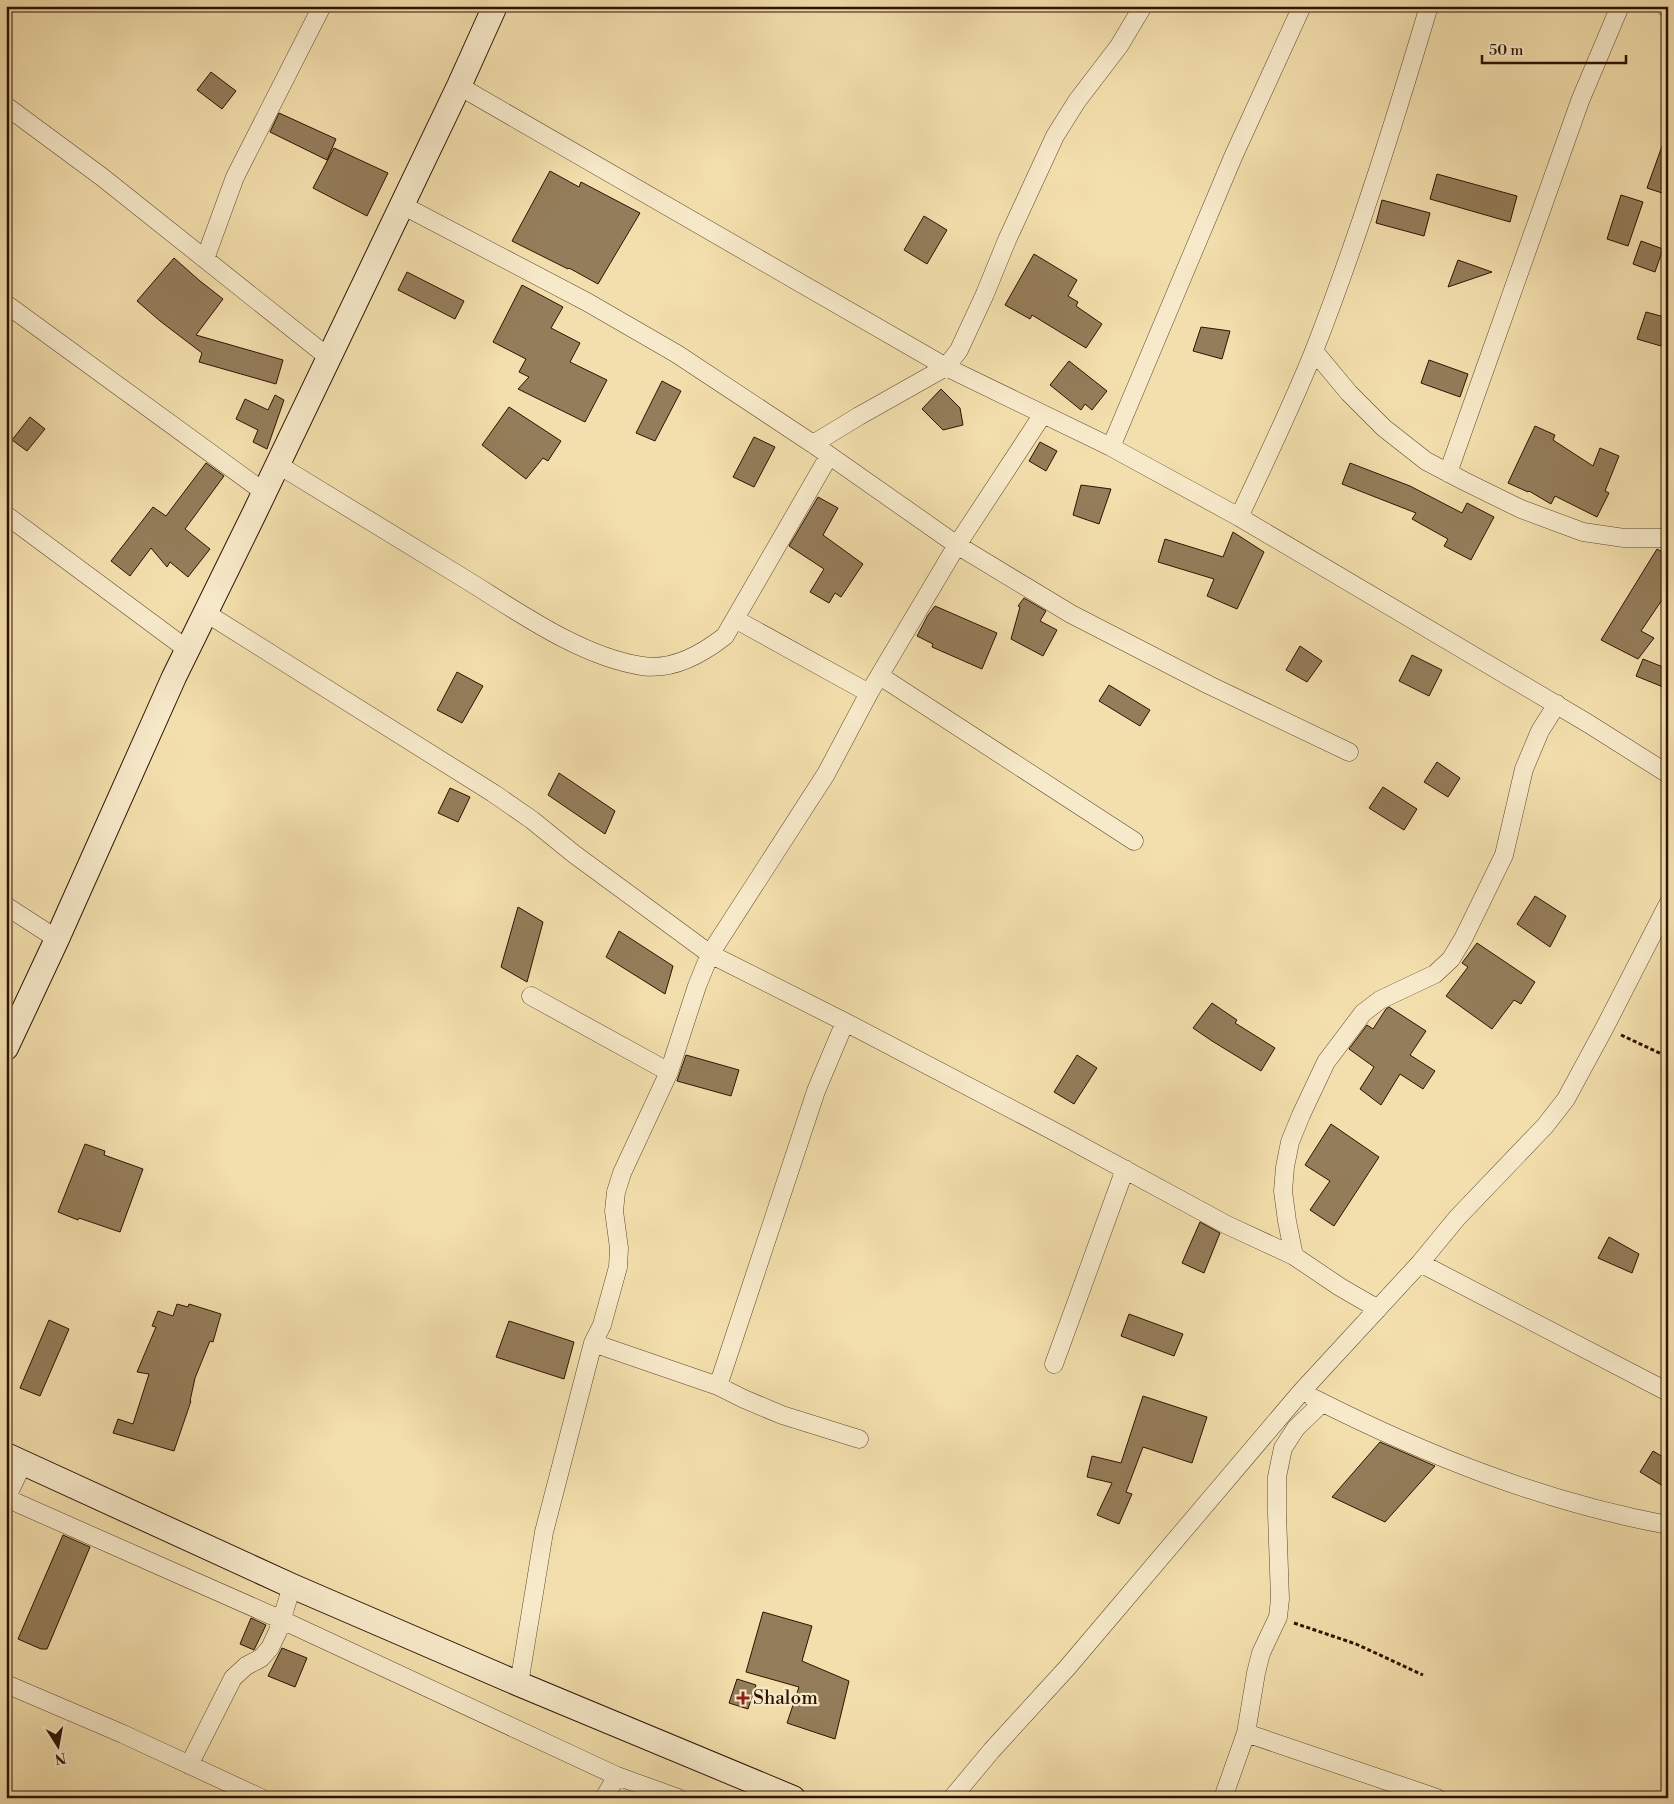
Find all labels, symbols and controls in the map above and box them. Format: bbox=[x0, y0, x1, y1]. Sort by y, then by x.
scale bar bbox=[1482, 32, 1625, 64]
text: 50 m bbox=[1489, 41, 1523, 60]
place label: Shalom bbox=[753, 1686, 818, 1710]
marker: Shalom bbox=[737, 1692, 749, 1704]
north arrow bbox=[32, 1722, 82, 1772]
text: N bbox=[53, 1748, 67, 1768]

